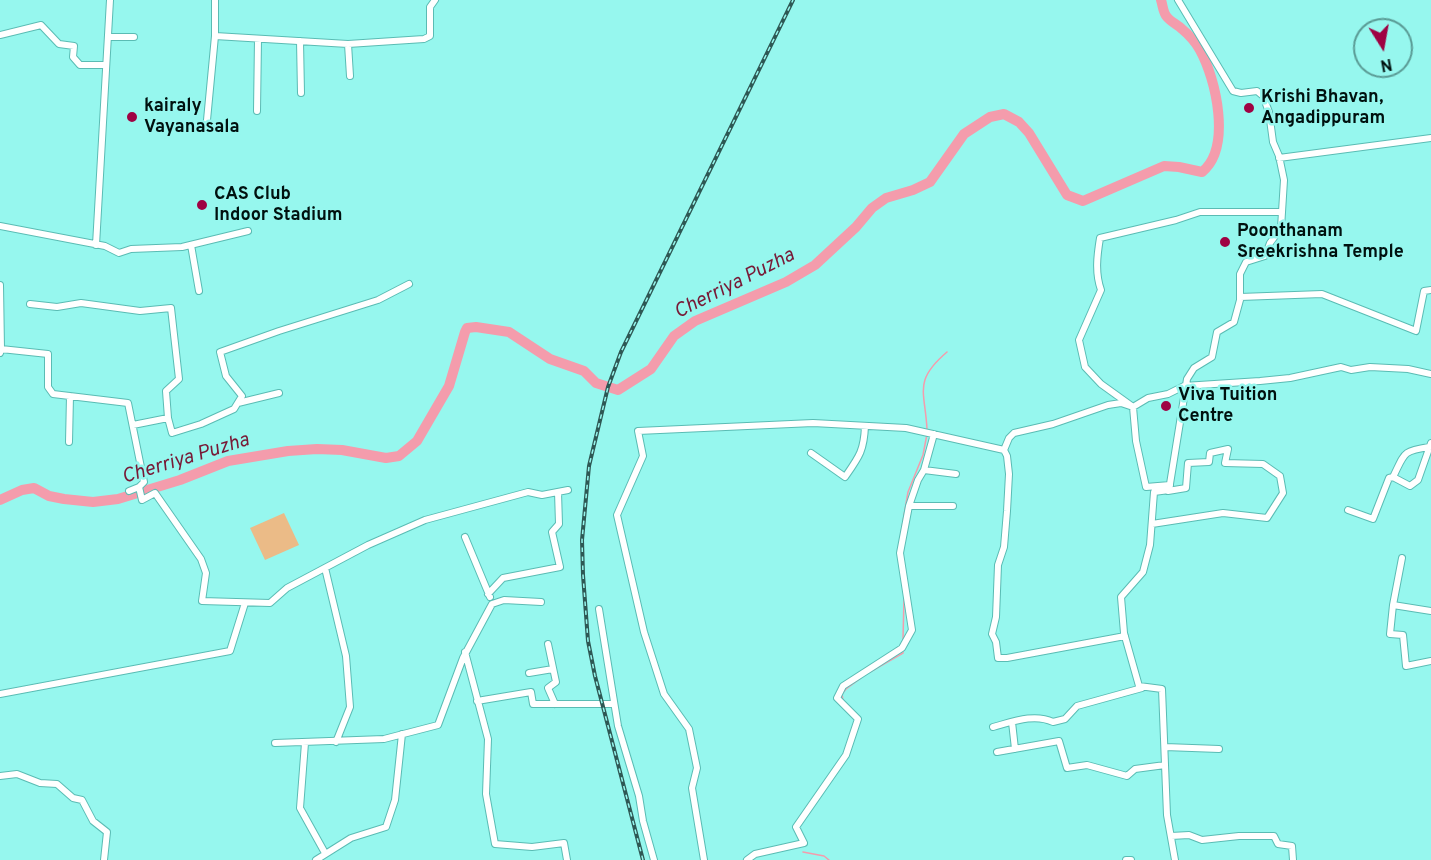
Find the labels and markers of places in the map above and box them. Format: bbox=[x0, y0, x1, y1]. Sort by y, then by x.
place label: Krishi Bhavan, Angadippuram bbox=[1261, 87, 1385, 130]
place label: kairaly Vayanasala bbox=[144, 96, 239, 138]
marker: Krishi Bhavan, Angadippuram bbox=[1242, 101, 1256, 115]
marker: kairaly Vayanasala bbox=[125, 110, 139, 124]
place label: CAS Club Indoor Stadium bbox=[214, 184, 343, 226]
marker: CAS Club Indoor Stadium bbox=[195, 198, 209, 212]
place label: Poonthanam Sreekrishna Temple bbox=[1237, 221, 1404, 264]
marker: Poonthanam Sreekrishna Temple bbox=[1218, 235, 1232, 249]
place label: Viva Tuition Centre bbox=[1178, 385, 1277, 428]
marker: Viva Tuition Centre bbox=[1159, 399, 1173, 413]

